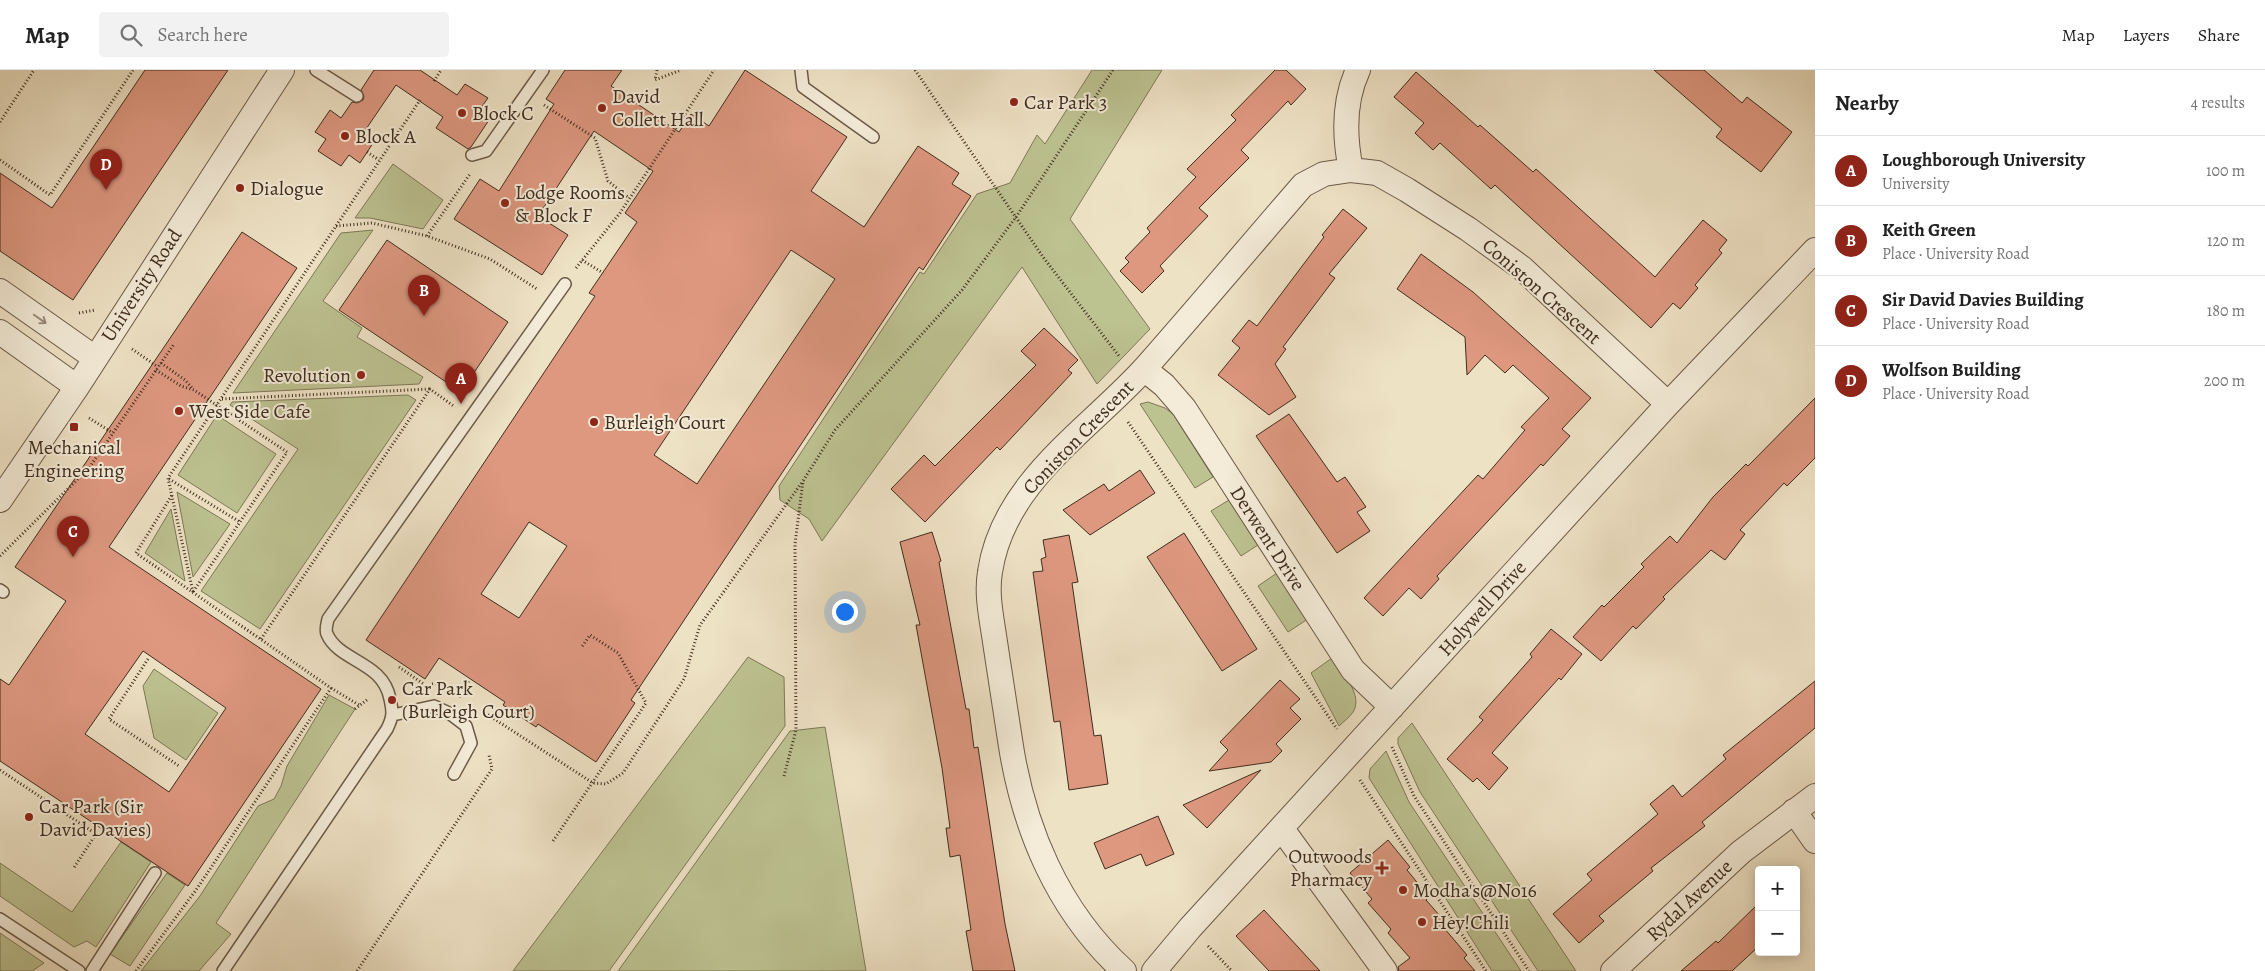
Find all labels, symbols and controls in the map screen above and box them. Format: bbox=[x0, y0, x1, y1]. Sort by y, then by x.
search box bbox=[99, 12, 449, 57]
text: Map bbox=[25, 19, 69, 51]
icon: search bbox=[117, 21, 145, 49]
text: Search here bbox=[157, 22, 248, 48]
text: Map bbox=[2062, 23, 2095, 47]
text: Layers bbox=[2123, 23, 2170, 47]
text: Share bbox=[2198, 23, 2240, 47]
place label: David Collett Hall bbox=[612, 83, 704, 133]
place label: Car Park 3 bbox=[1024, 89, 1107, 116]
text: Nearby bbox=[1835, 89, 1898, 117]
text: 4 results bbox=[2191, 92, 2245, 114]
marker: Car Park 3 bbox=[1008, 96, 1020, 108]
place label: Block C bbox=[472, 100, 534, 127]
marker: David Collett Hall bbox=[596, 102, 608, 114]
marker: Block C bbox=[456, 107, 468, 119]
place label: Block A bbox=[355, 123, 416, 150]
marker: Block A bbox=[339, 130, 351, 142]
text: Loughborough University bbox=[1882, 147, 2085, 173]
pin: D bbox=[90, 149, 122, 190]
text: A bbox=[1846, 160, 1856, 182]
text: 100 m bbox=[2206, 160, 2245, 182]
text: University bbox=[1882, 173, 1949, 195]
place label: Dialogue bbox=[250, 175, 324, 202]
place label: Lodge Rooms & Block F bbox=[515, 179, 625, 229]
marker: Dialogue bbox=[234, 182, 246, 194]
marker: Lodge Rooms & Block F bbox=[499, 197, 511, 209]
text: Keith Green bbox=[1882, 217, 1976, 243]
street label: University Road bbox=[95, 223, 188, 347]
text: B bbox=[1846, 230, 1856, 252]
text: 120 m bbox=[2207, 230, 2245, 252]
street label: Coniston Crescent bbox=[1476, 232, 1607, 351]
text: Place · University Road bbox=[1882, 243, 2029, 265]
pin: B bbox=[408, 275, 440, 316]
text: Sir David Davies Building bbox=[1882, 287, 2084, 313]
text: C bbox=[1846, 300, 1856, 322]
text: 180 m bbox=[2207, 300, 2245, 322]
text: Place · University Road bbox=[1882, 313, 2029, 335]
one-way arrow bbox=[33, 314, 47, 324]
text: Wolfson Building bbox=[1882, 357, 2021, 383]
place label: Revolution bbox=[263, 362, 351, 389]
pin: A bbox=[445, 363, 477, 404]
marker: Revolution bbox=[355, 369, 367, 381]
text: D bbox=[1845, 370, 1857, 392]
text: 200 m bbox=[2204, 370, 2245, 392]
street label: Coniston Crescent bbox=[1017, 374, 1140, 500]
text: Place · University Road bbox=[1882, 383, 2029, 405]
place label: West Side Cafe bbox=[188, 398, 310, 425]
marker: West Side Cafe bbox=[173, 405, 185, 417]
place label: Burleigh Court bbox=[604, 409, 726, 436]
marker: Burleigh Court bbox=[588, 416, 600, 428]
marker: Mechanical Engineering bbox=[68, 421, 80, 433]
place label: Mechanical Engineering bbox=[24, 434, 125, 484]
street label: Derwent Drive bbox=[1224, 481, 1312, 596]
pin: C bbox=[57, 516, 89, 557]
street label: Holywell Drive bbox=[1432, 555, 1533, 662]
your location bbox=[832, 599, 858, 625]
place label: Car Park (Burleigh Court) bbox=[402, 675, 535, 725]
marker: Car Park (Burleigh Court) bbox=[386, 694, 398, 706]
place label: Car Park (Sir David Davies) bbox=[39, 793, 151, 843]
marker: Car Park (Sir David Davies) bbox=[23, 811, 35, 823]
place label: Outwoods Pharmacy bbox=[1288, 843, 1373, 893]
street label: Rydal Avenue bbox=[1640, 853, 1738, 947]
marker: Outwoods Pharmacy bbox=[1376, 862, 1388, 874]
map controls bbox=[1755, 866, 1800, 956]
button: + bbox=[1755, 866, 1800, 911]
place label: Modha's@No16 bbox=[1413, 877, 1537, 904]
marker: Modha's@No16 bbox=[1397, 884, 1409, 896]
place label: Hey!Chili bbox=[1432, 909, 1510, 936]
button: − bbox=[1755, 911, 1800, 956]
marker: Hey!Chili bbox=[1416, 916, 1428, 928]

